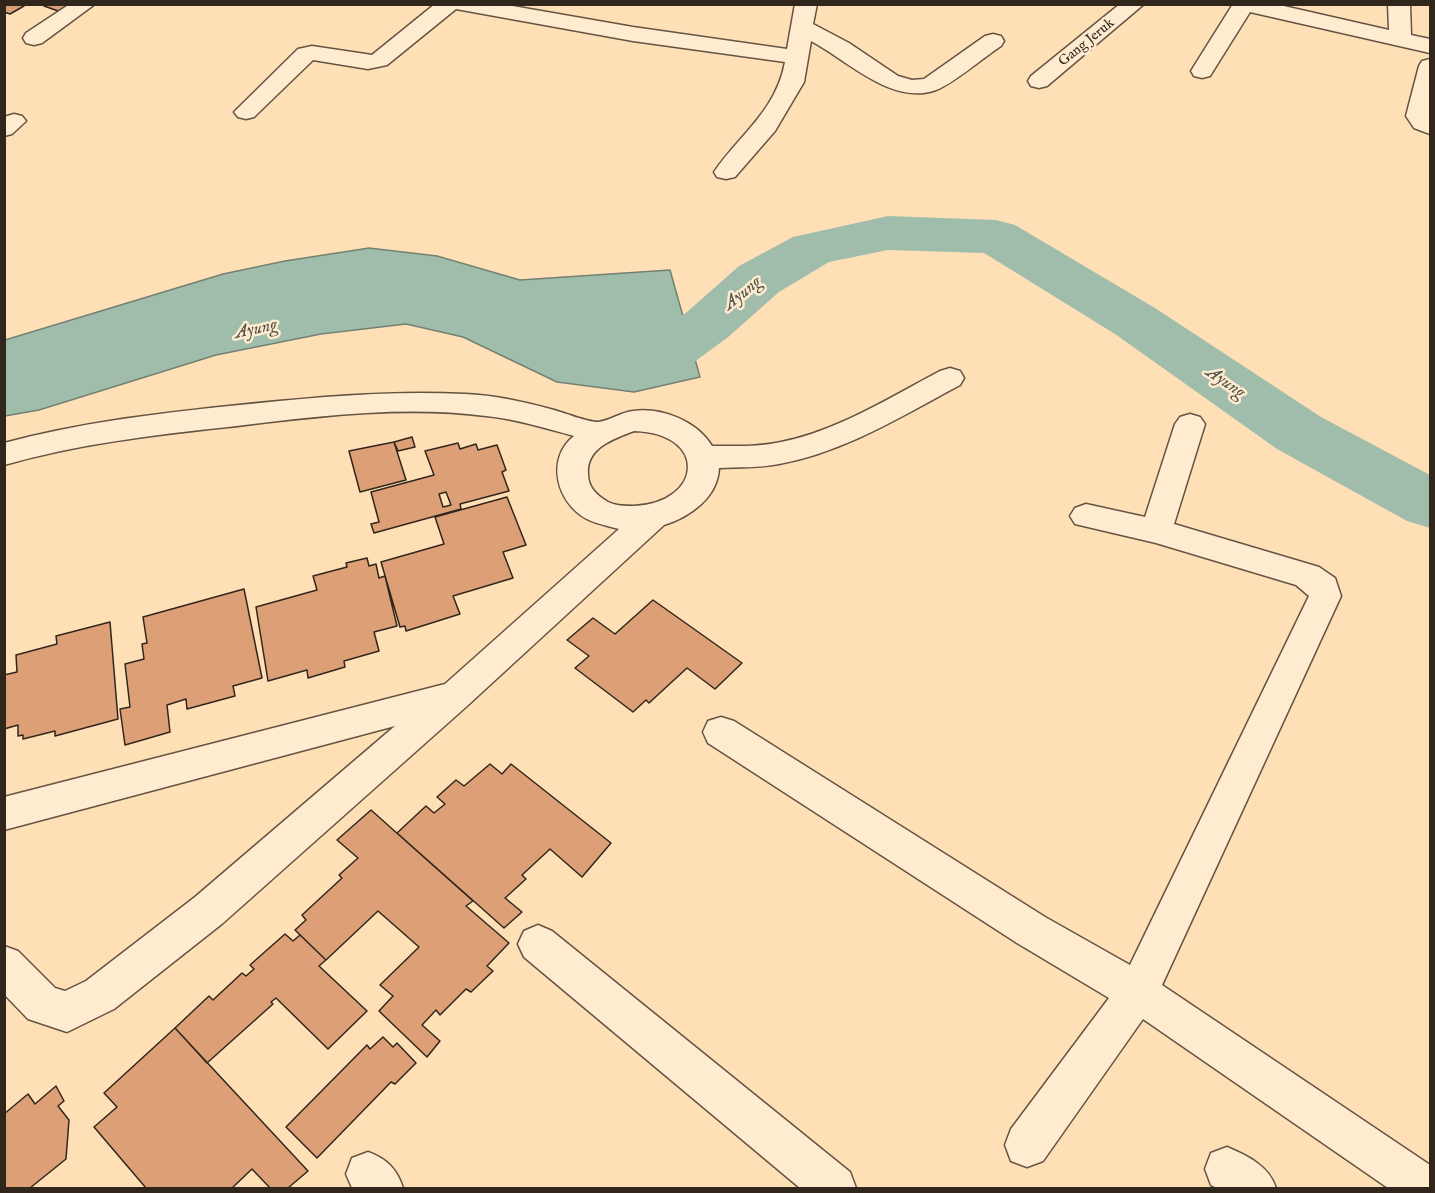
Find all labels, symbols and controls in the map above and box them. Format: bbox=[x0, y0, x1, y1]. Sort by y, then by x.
street label: Gang Jeruk bbox=[1056, 15, 1118, 71]
water label: Ayung bbox=[720, 272, 766, 316]
water label: Ayung bbox=[233, 315, 279, 345]
water label: Ayung bbox=[1201, 362, 1249, 404]

